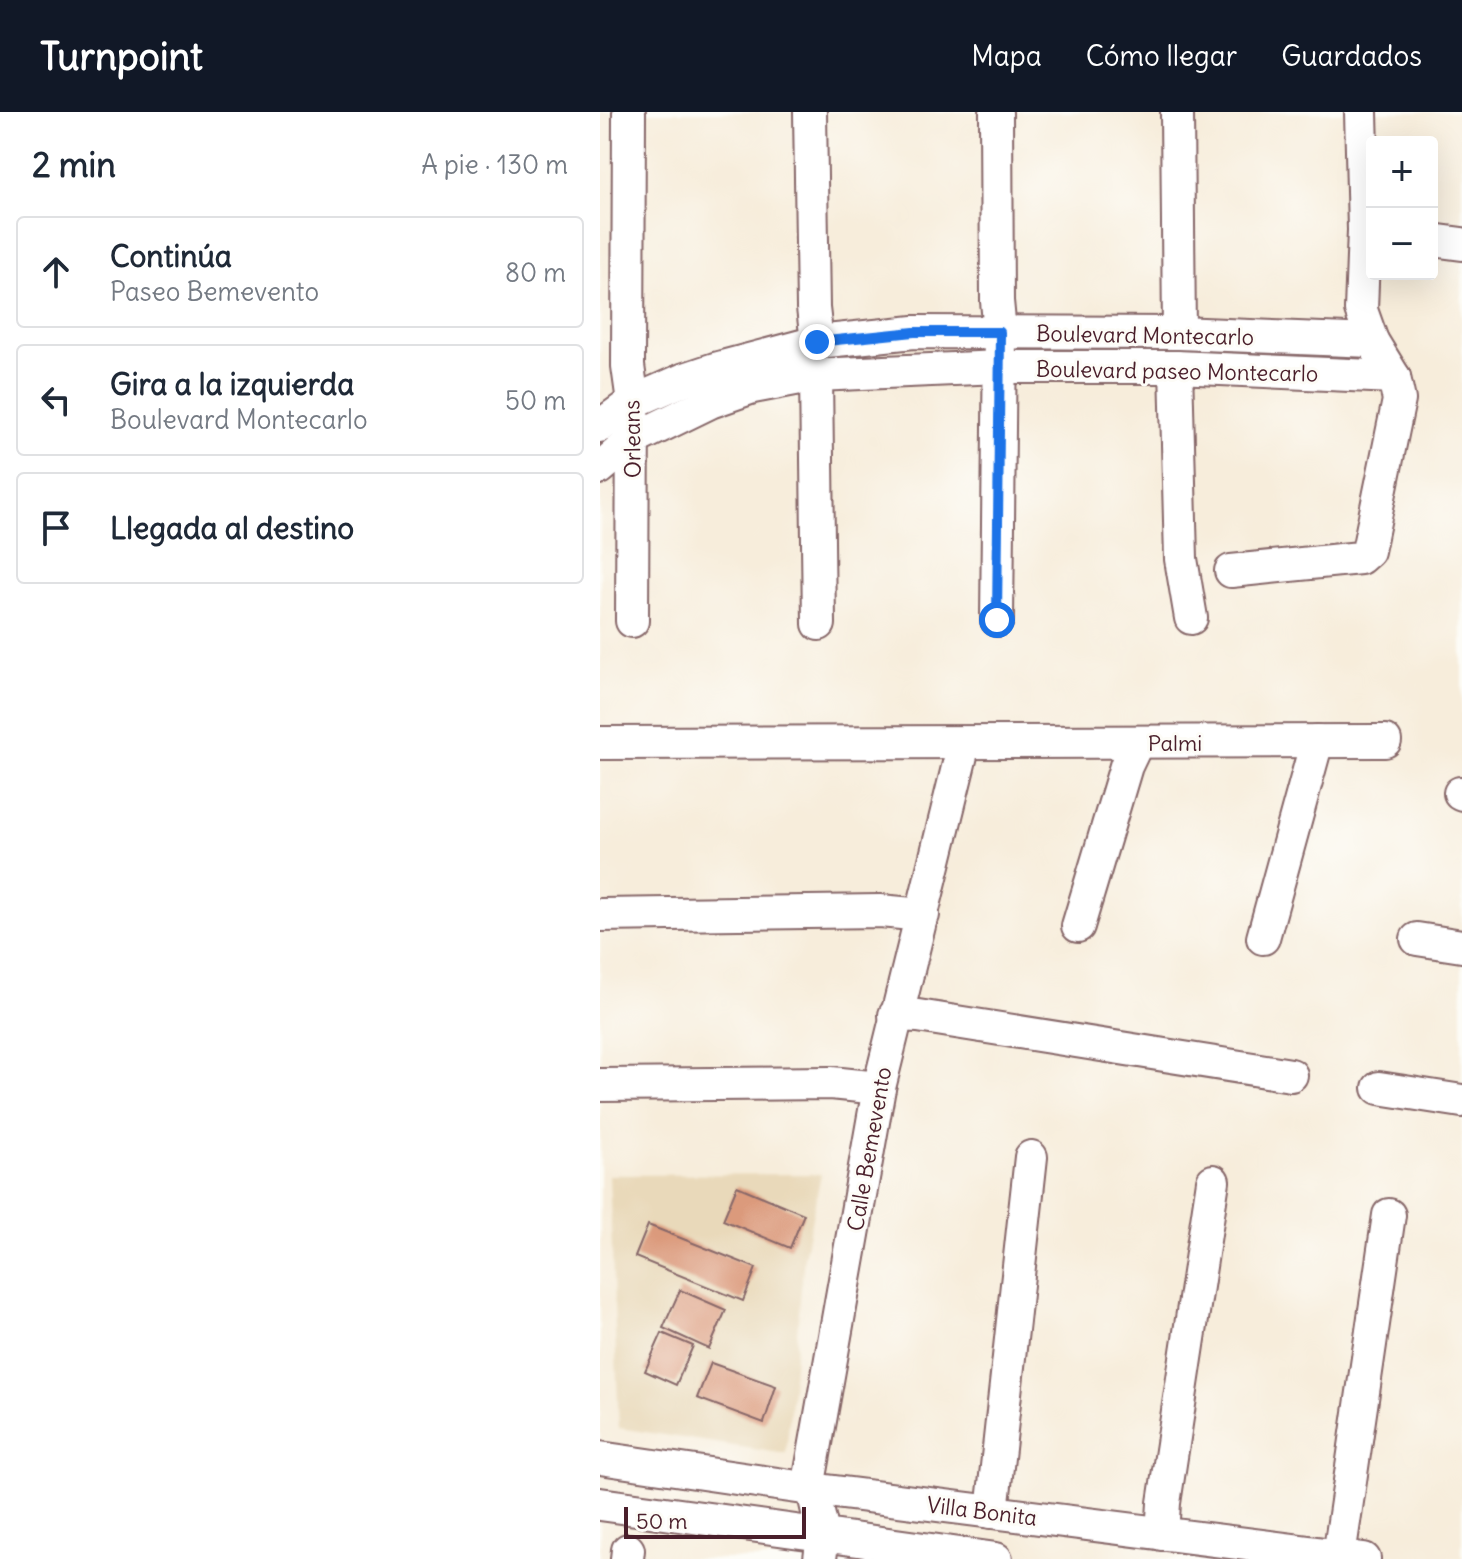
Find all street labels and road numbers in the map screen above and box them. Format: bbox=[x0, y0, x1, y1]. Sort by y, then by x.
street label: Boulevard Montecarlo bbox=[1036, 319, 1254, 351]
street label: Boulevard paseo Montecarlo bbox=[1036, 355, 1318, 387]
street label: Orleans bbox=[617, 400, 647, 478]
street label: Palmi bbox=[1148, 729, 1202, 757]
street label: Calle Bemevento bbox=[841, 1065, 897, 1233]
street label: Villa Bonita bbox=[925, 1490, 1039, 1532]

